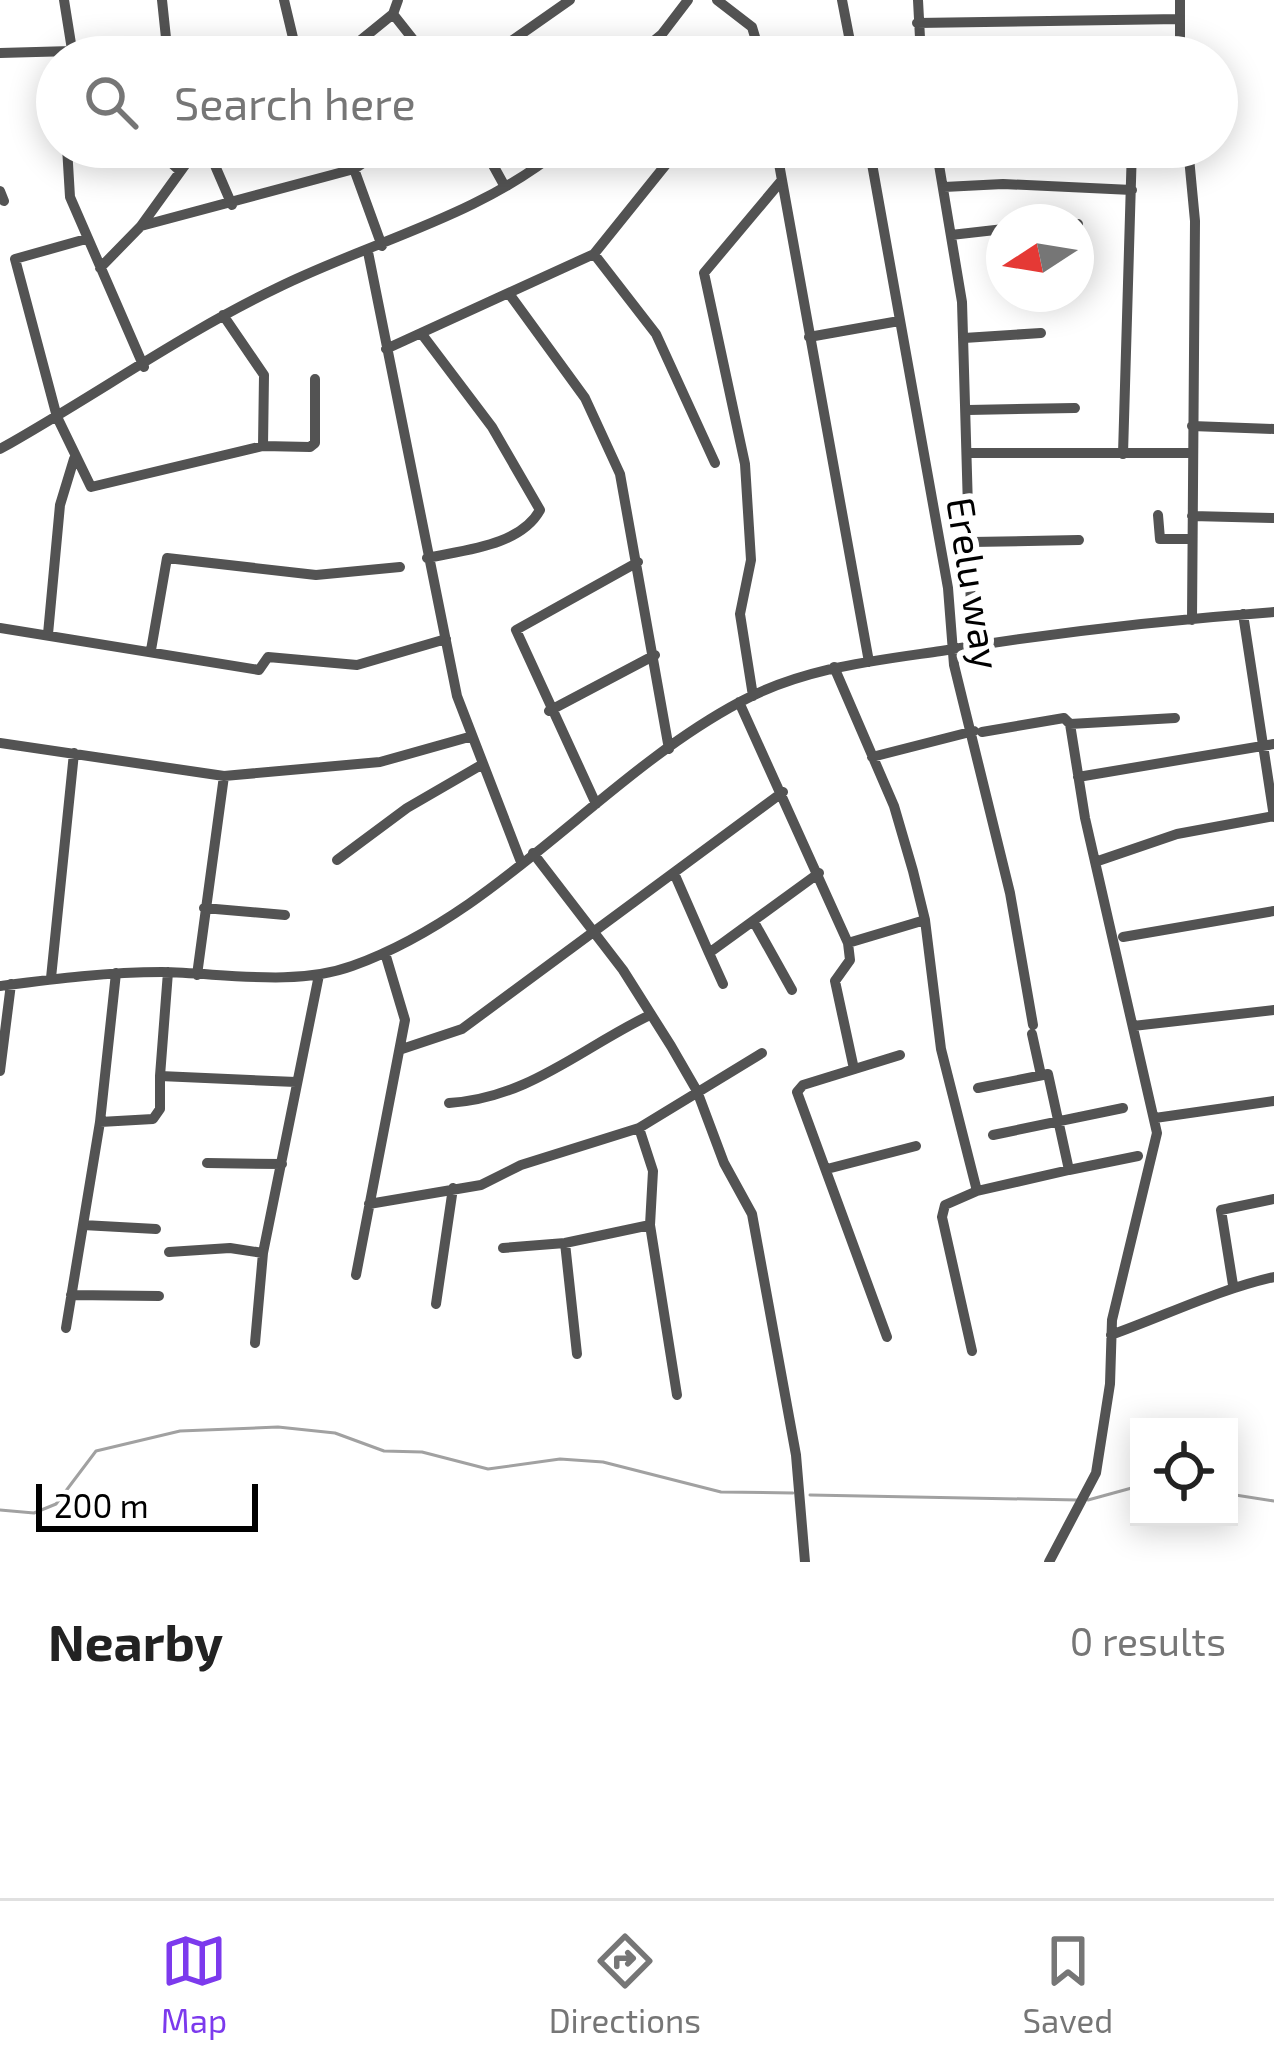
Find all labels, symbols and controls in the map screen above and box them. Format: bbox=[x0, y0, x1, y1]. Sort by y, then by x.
search box bbox=[36, 36, 1238, 168]
icon: search bbox=[78, 69, 144, 135]
text: Search here bbox=[174, 75, 416, 129]
north arrow bbox=[986, 204, 1094, 312]
street label: Erelu way bbox=[938, 494, 1012, 672]
map controls bbox=[1130, 1418, 1238, 1526]
button: locate bbox=[1130, 1418, 1238, 1526]
scale bar bbox=[36, 1478, 258, 1531]
text: 200 m bbox=[54, 1485, 149, 1525]
text: Nearby bbox=[48, 1610, 223, 1671]
text: 0 results bbox=[1070, 1617, 1226, 1664]
tab: Map bbox=[161, 1928, 227, 2040]
tab: Directions bbox=[549, 1928, 701, 2040]
tab: Saved bbox=[1023, 1928, 1113, 2040]

